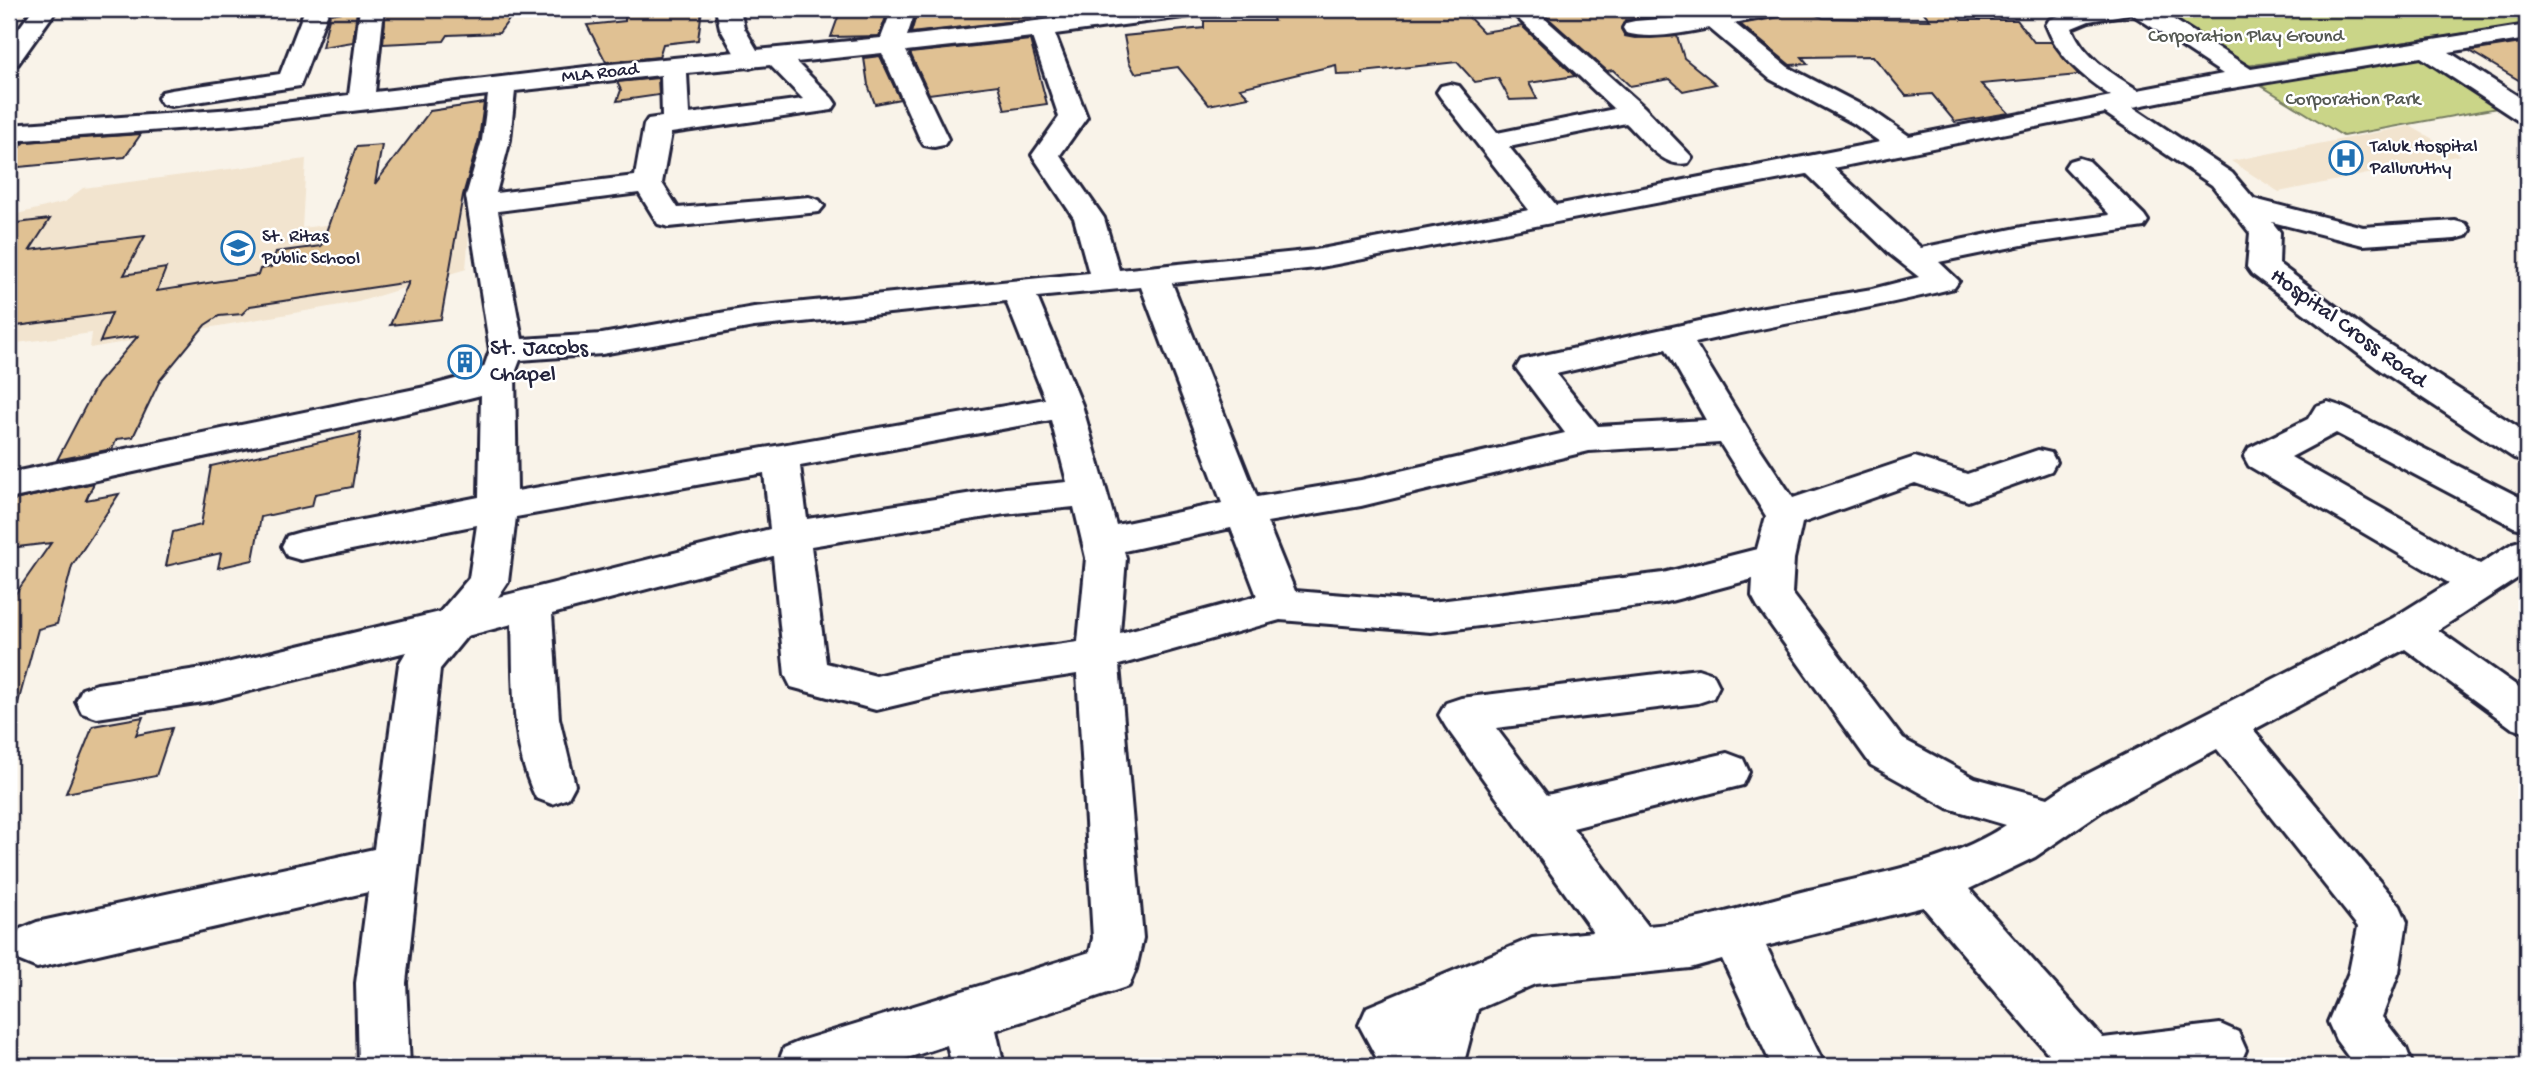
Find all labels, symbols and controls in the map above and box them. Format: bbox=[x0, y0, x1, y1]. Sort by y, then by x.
park label: Corporation Play Ground bbox=[2148, 26, 2346, 49]
street label: MLA Road bbox=[560, 58, 642, 89]
park label: Corporation Park bbox=[2286, 89, 2422, 112]
place label: Taluk Hospital Palluruthy bbox=[2369, 136, 2478, 181]
hospital icon: Taluk Hospital Palluruthy bbox=[2327, 139, 2365, 177]
place label: St. Ritas Public School bbox=[261, 226, 360, 271]
school or university icon: St. Ritas Public School bbox=[219, 229, 257, 267]
street label: Hospital Cross Road bbox=[2264, 263, 2433, 396]
place label: St. Jacobs Chapel bbox=[490, 336, 589, 389]
building icon: St. Jacobs Chapel bbox=[446, 343, 484, 381]

